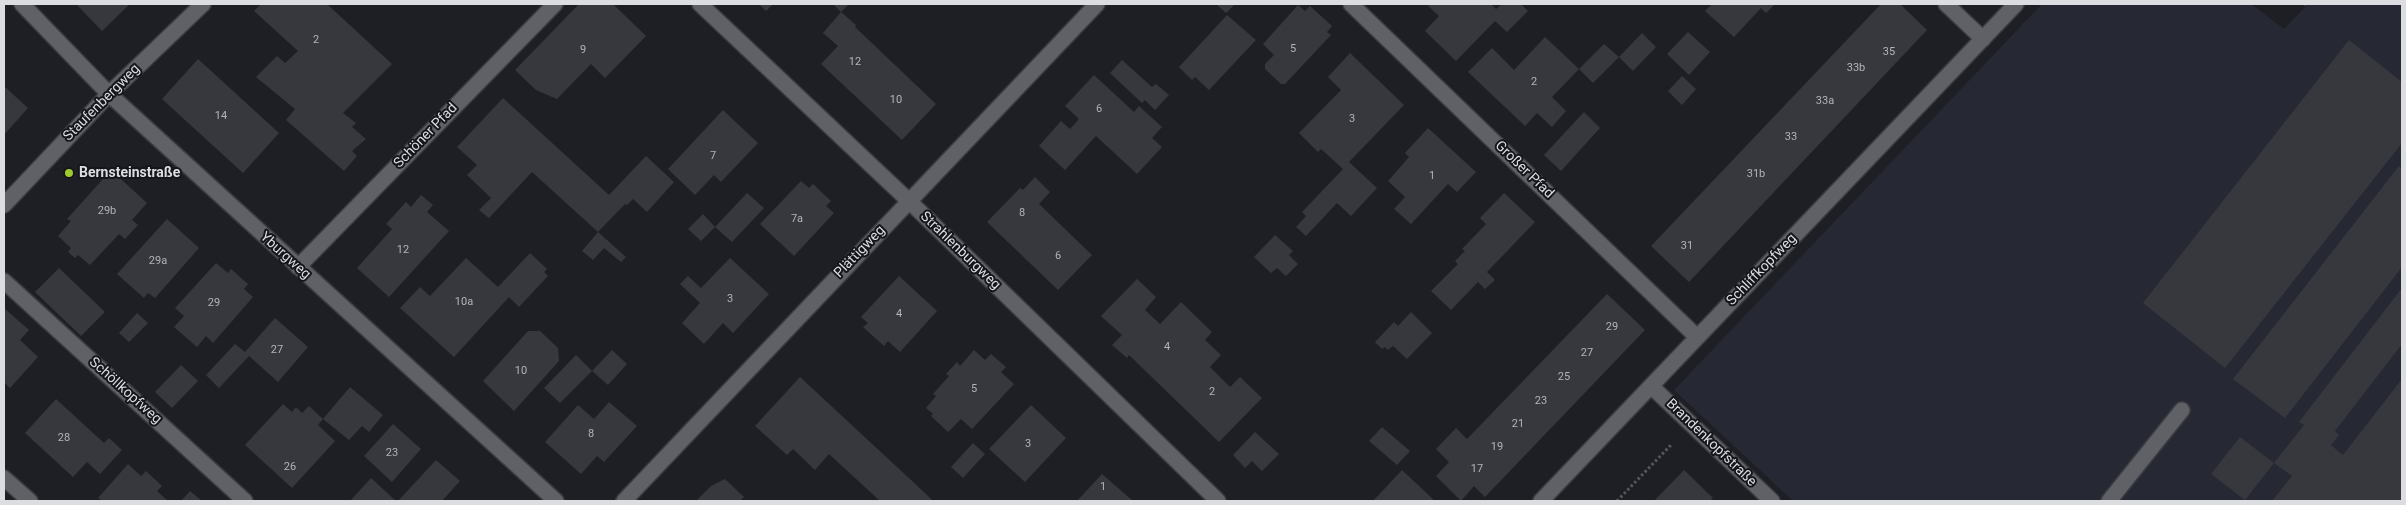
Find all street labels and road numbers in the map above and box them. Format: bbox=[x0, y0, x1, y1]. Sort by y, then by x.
street label: Staufenbergweg bbox=[60, 61, 144, 145]
street label: Schöner Pfad bbox=[391, 100, 461, 172]
street label: Großer Pfad bbox=[1491, 138, 1557, 202]
street label: Strahlenburgweg bbox=[916, 208, 1004, 294]
street label: Plättigweg bbox=[831, 222, 889, 282]
street label: Yburgweg bbox=[256, 229, 314, 283]
street label: Schliffkopfweg bbox=[1723, 231, 1801, 309]
street label: Schöllkopfweg bbox=[85, 354, 165, 428]
street label: Brandenkopfstraße bbox=[1662, 396, 1760, 490]

